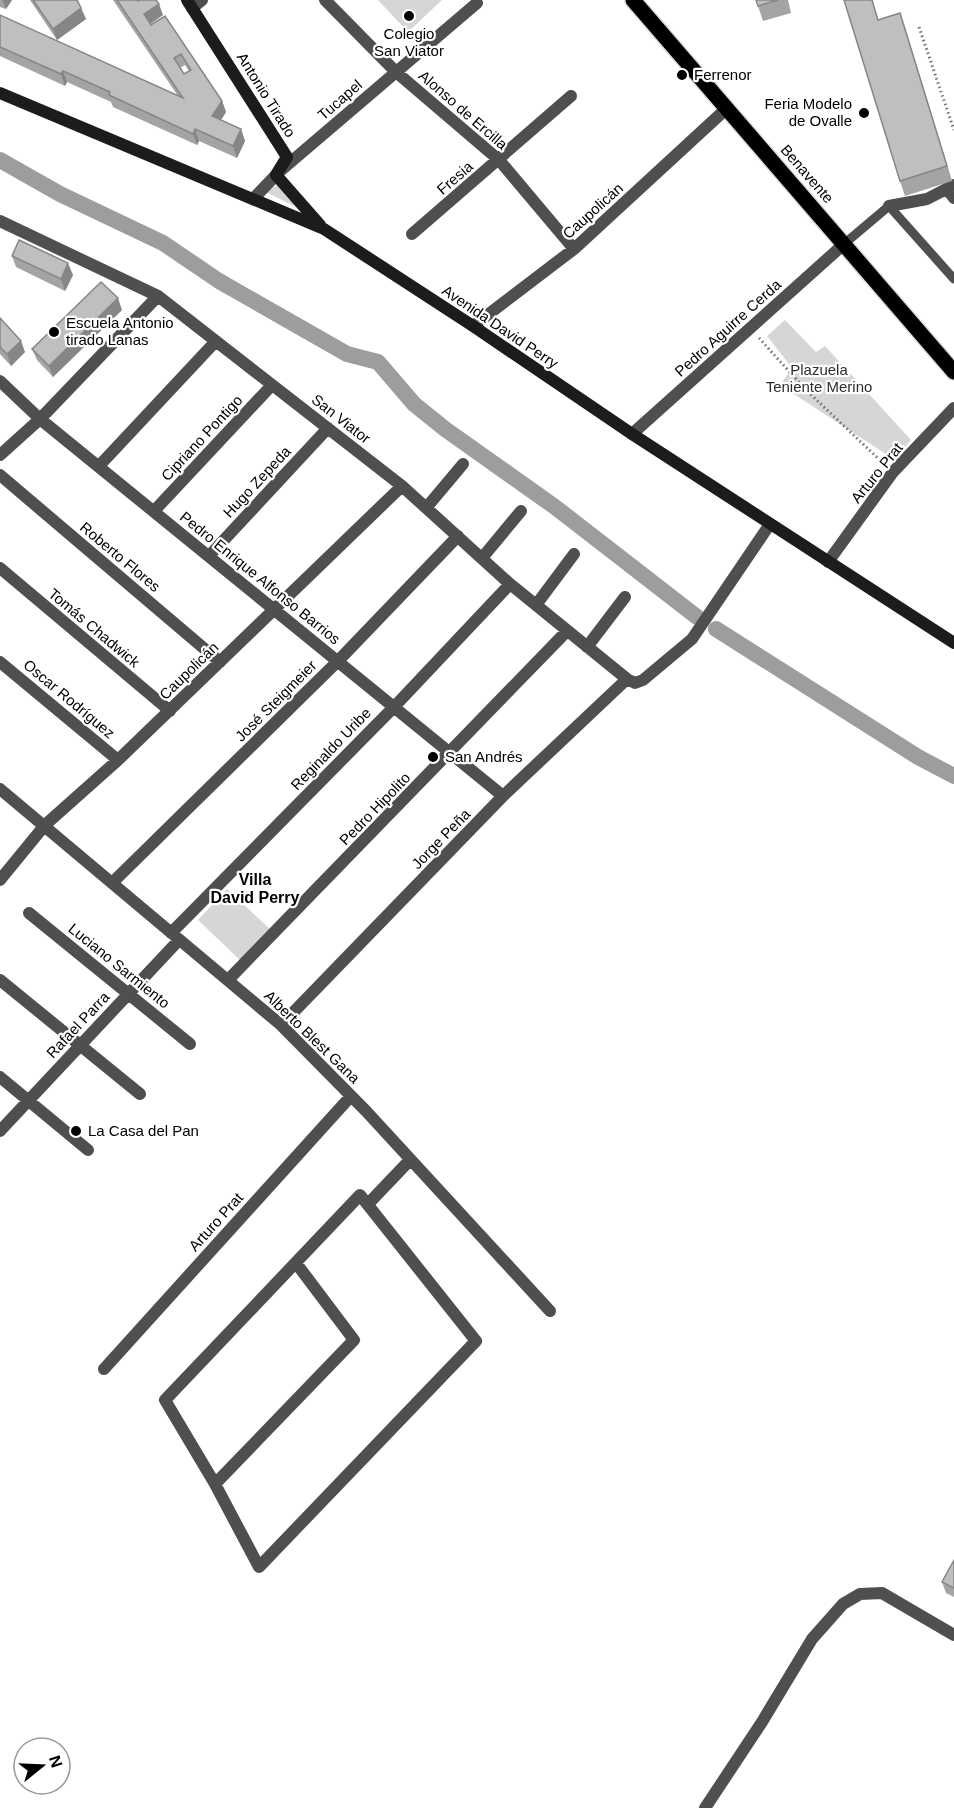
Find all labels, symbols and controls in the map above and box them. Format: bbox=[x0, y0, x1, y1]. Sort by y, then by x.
marker: Colegio San Viator bbox=[402, 9, 416, 23]
place label: Colegio San Viator bbox=[374, 25, 444, 59]
street label: Antonio Tirado bbox=[234, 49, 299, 140]
place label: Ferrenor bbox=[694, 66, 752, 83]
street label: Alonso de Ercilla bbox=[416, 67, 512, 153]
marker: Ferrenor bbox=[675, 68, 689, 82]
street label: Tucapel bbox=[314, 76, 365, 123]
place label: Feria Modelo de Ovalle bbox=[764, 95, 852, 129]
marker: Feria Modelo de Ovalle bbox=[857, 106, 871, 120]
street label: Benavente bbox=[777, 141, 837, 206]
street label: Fresia bbox=[433, 157, 476, 198]
street label: Caupolicán bbox=[559, 179, 626, 242]
street label: Pedro Aguirre Cerda bbox=[671, 275, 785, 380]
street label: Avenida David Perry bbox=[439, 281, 562, 372]
place label: Escuela Antonio tirado Lanas bbox=[66, 314, 174, 348]
marker: Escuela Antonio tirado Lanas bbox=[47, 325, 61, 339]
park label: Plazuela Teniente Merino bbox=[766, 361, 872, 395]
street label: San Viator bbox=[309, 390, 374, 447]
street label: Cipriano Pontigo bbox=[158, 391, 246, 484]
street label: Arturo Prat bbox=[847, 439, 907, 506]
street label: Hugo Zepeda bbox=[219, 442, 294, 521]
street label: Pedro Enrique Alfonso Barrios bbox=[177, 508, 344, 647]
street label: Roberto Flores bbox=[77, 518, 164, 595]
street label: Tomás Chadwick bbox=[45, 585, 144, 671]
street label: Caupolicán bbox=[156, 638, 222, 703]
street label: Oscar Rodríguez bbox=[20, 656, 118, 742]
street label: José Steigmeier bbox=[232, 657, 320, 745]
street label: Reginaldo Uribe bbox=[287, 704, 374, 793]
place label: San Andrés bbox=[445, 748, 523, 765]
marker: San Andrés bbox=[426, 750, 440, 764]
street label: Pedro Hipolito bbox=[336, 769, 413, 848]
street label: Jorge Peña bbox=[408, 805, 474, 872]
district label: Villa David Perry bbox=[211, 871, 300, 906]
street label: Luciano Sarmiento bbox=[65, 920, 173, 1012]
street label: Alberto Blest Gana bbox=[261, 987, 364, 1087]
street label: Rafael Parra bbox=[43, 988, 113, 1061]
place label: La Casa del Pan bbox=[88, 1122, 199, 1139]
marker: La Casa del Pan bbox=[69, 1124, 83, 1138]
street label: Arturo Prat bbox=[185, 1188, 247, 1254]
north arrow bbox=[12, 1736, 72, 1796]
text: N bbox=[46, 1753, 66, 1770]

